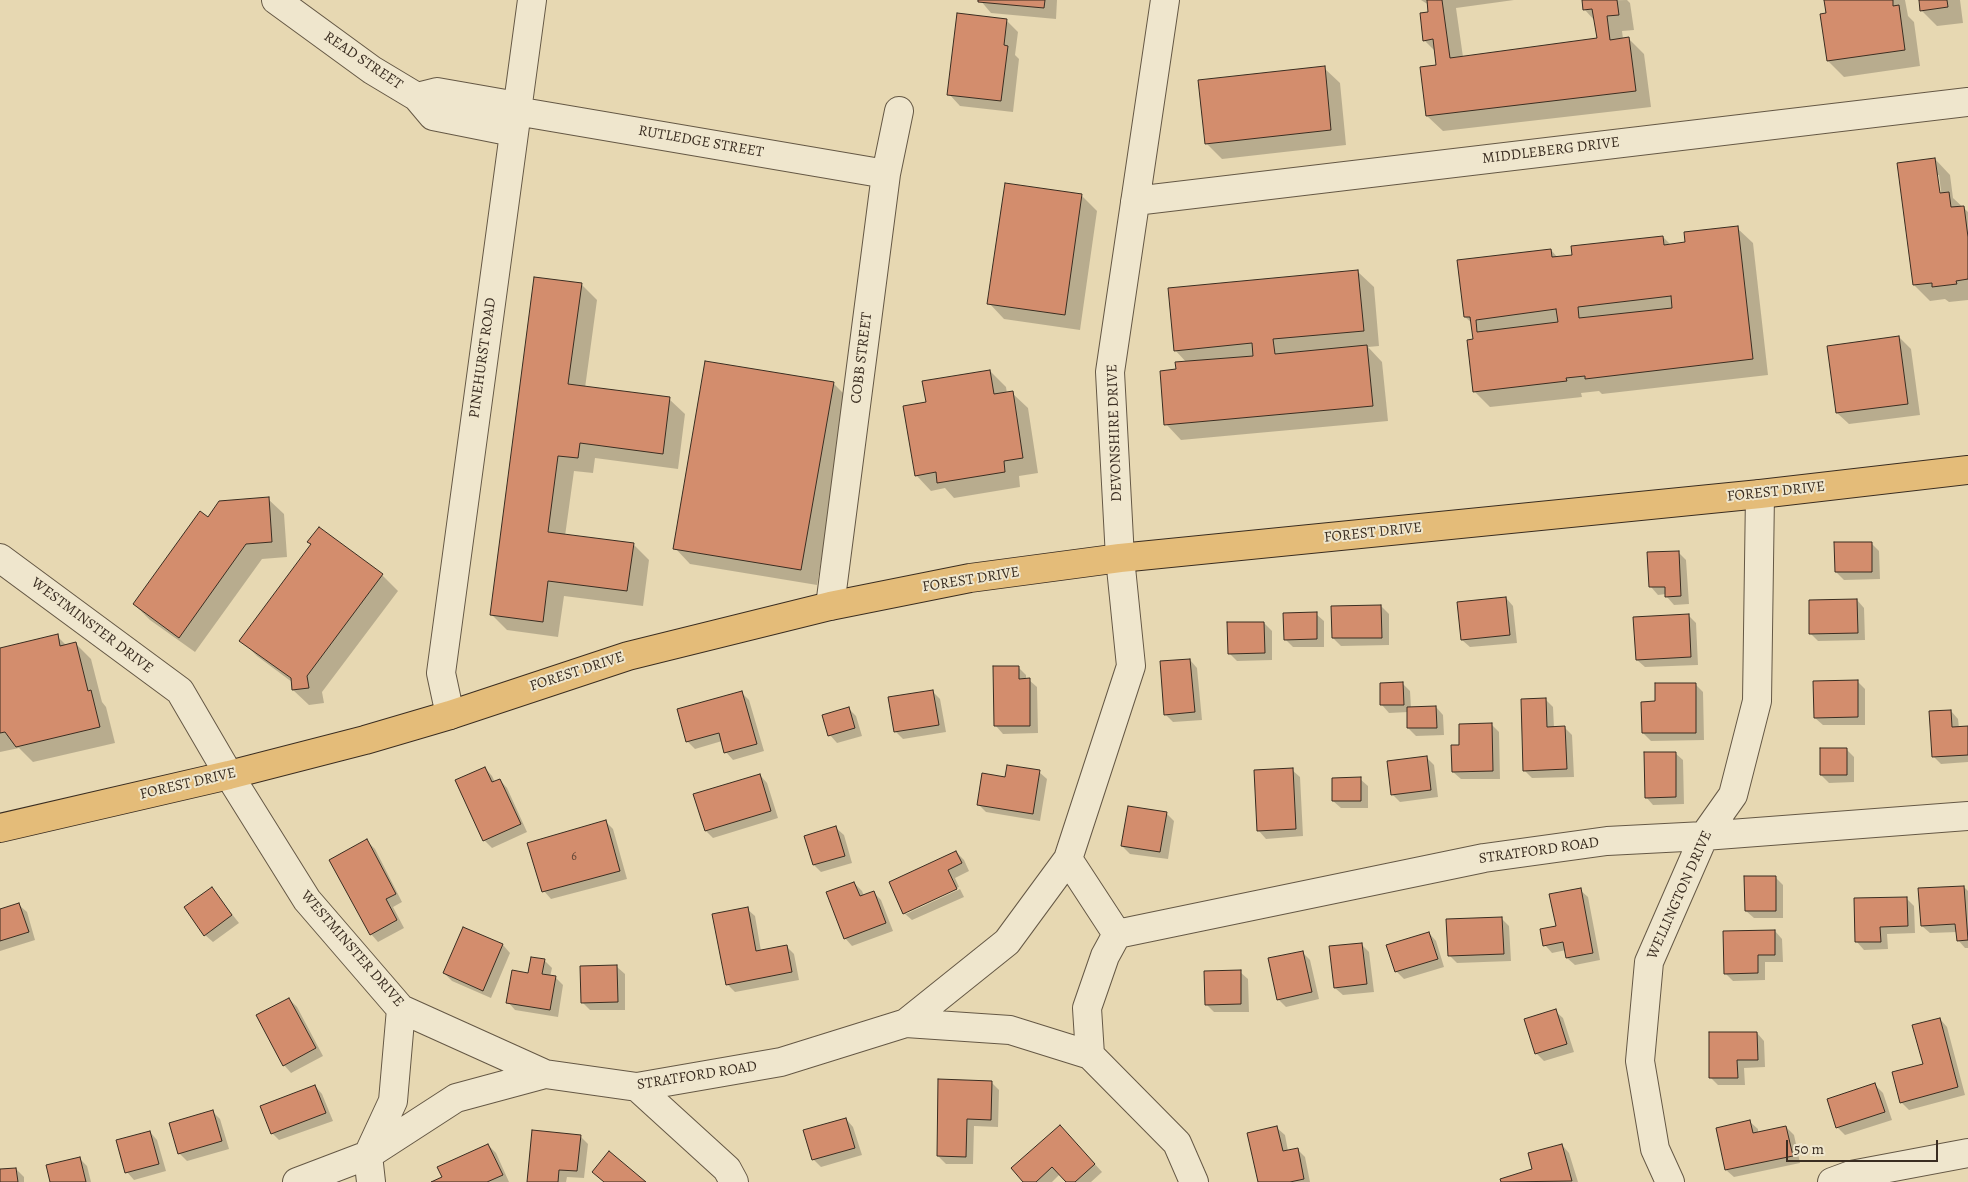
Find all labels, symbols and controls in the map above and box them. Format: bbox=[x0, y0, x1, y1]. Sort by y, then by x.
street label: READ STREET bbox=[320, 28, 406, 94]
street label: RUTLEDGE STREET bbox=[637, 122, 765, 162]
street label: MIDDLEBERG DRIVE bbox=[1481, 134, 1621, 168]
street label: PINEHURST ROAD bbox=[466, 296, 500, 420]
street label: COBB STREET bbox=[847, 311, 877, 405]
street label: DEVONSHIRE DRIVE bbox=[1104, 364, 1126, 502]
street label: FOREST DRIVE bbox=[1726, 478, 1826, 506]
street label: FOREST DRIVE bbox=[1323, 519, 1423, 547]
street label: FOREST DRIVE bbox=[921, 563, 1021, 597]
street label: WESTMINSTER DRIVE bbox=[27, 574, 157, 678]
street label: FOREST DRIVE bbox=[528, 648, 626, 696]
street label: FOREST DRIVE bbox=[138, 764, 238, 804]
street label: WELLINGTON DRIVE bbox=[1644, 828, 1716, 962]
street label: STRATFORD ROAD bbox=[1478, 834, 1600, 868]
house number: 6 bbox=[571, 850, 577, 864]
street label: WESTMINSTER DRIVE bbox=[297, 887, 407, 1011]
street label: STRATFORD ROAD bbox=[636, 1058, 758, 1094]
scale bar bbox=[1788, 1130, 1940, 1162]
text: 50 m bbox=[1794, 1139, 1824, 1159]

